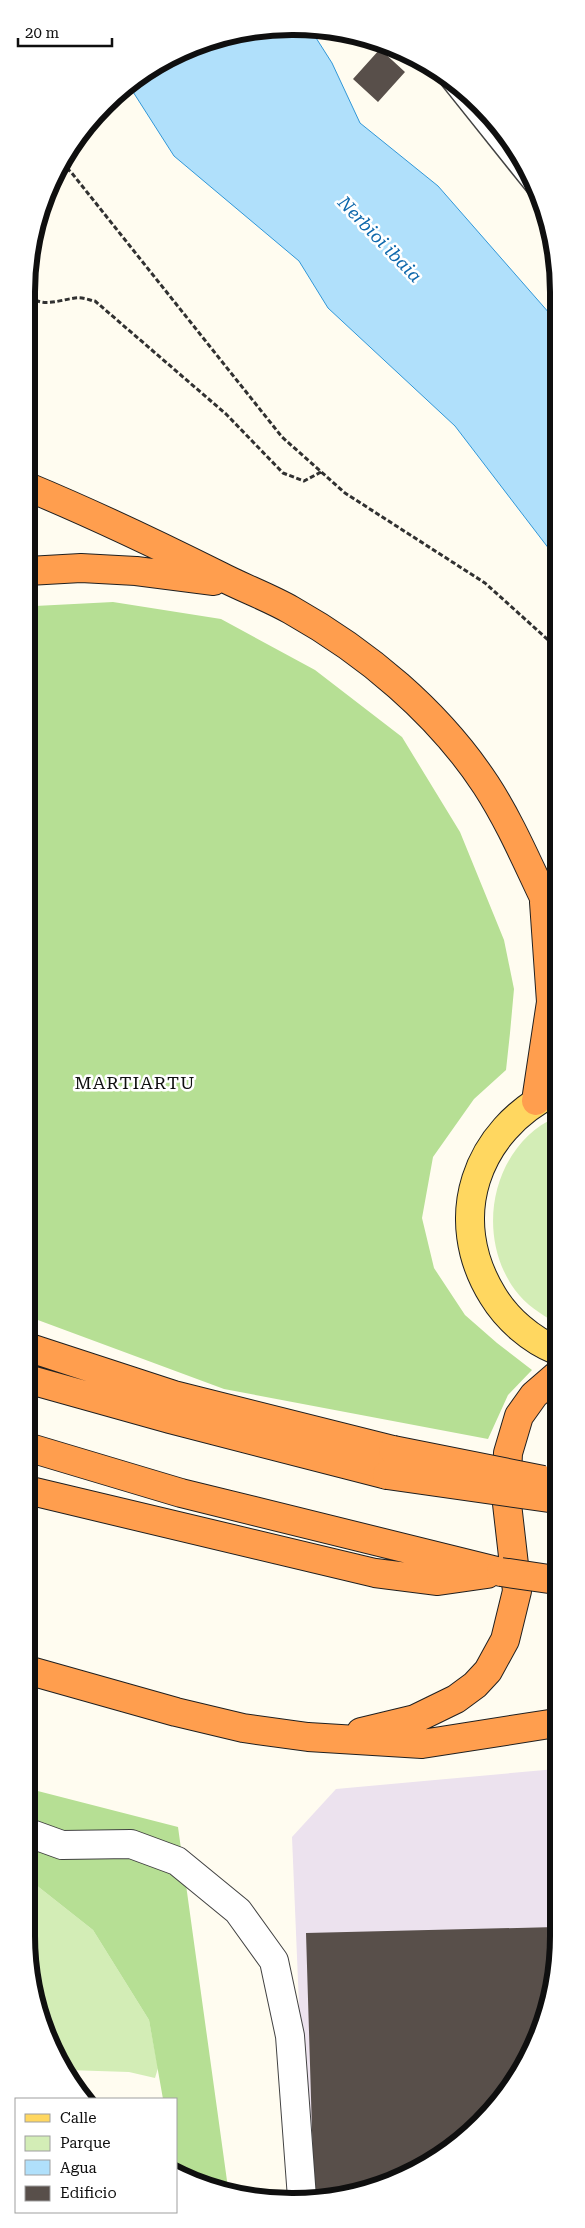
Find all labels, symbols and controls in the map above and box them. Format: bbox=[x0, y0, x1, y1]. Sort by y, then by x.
scale bar bbox=[18, 15, 111, 47]
text: 20 m bbox=[25, 24, 60, 42]
water label: Nerbioi ibaia bbox=[333, 191, 426, 286]
district label: MARTIARTU bbox=[75, 1072, 195, 1093]
legend bbox=[15, 2098, 178, 2213]
text: Calle bbox=[60, 2109, 96, 2127]
text: Parque bbox=[60, 2134, 111, 2152]
text: Agua bbox=[60, 2159, 97, 2177]
text: Edificio bbox=[60, 2184, 117, 2202]

